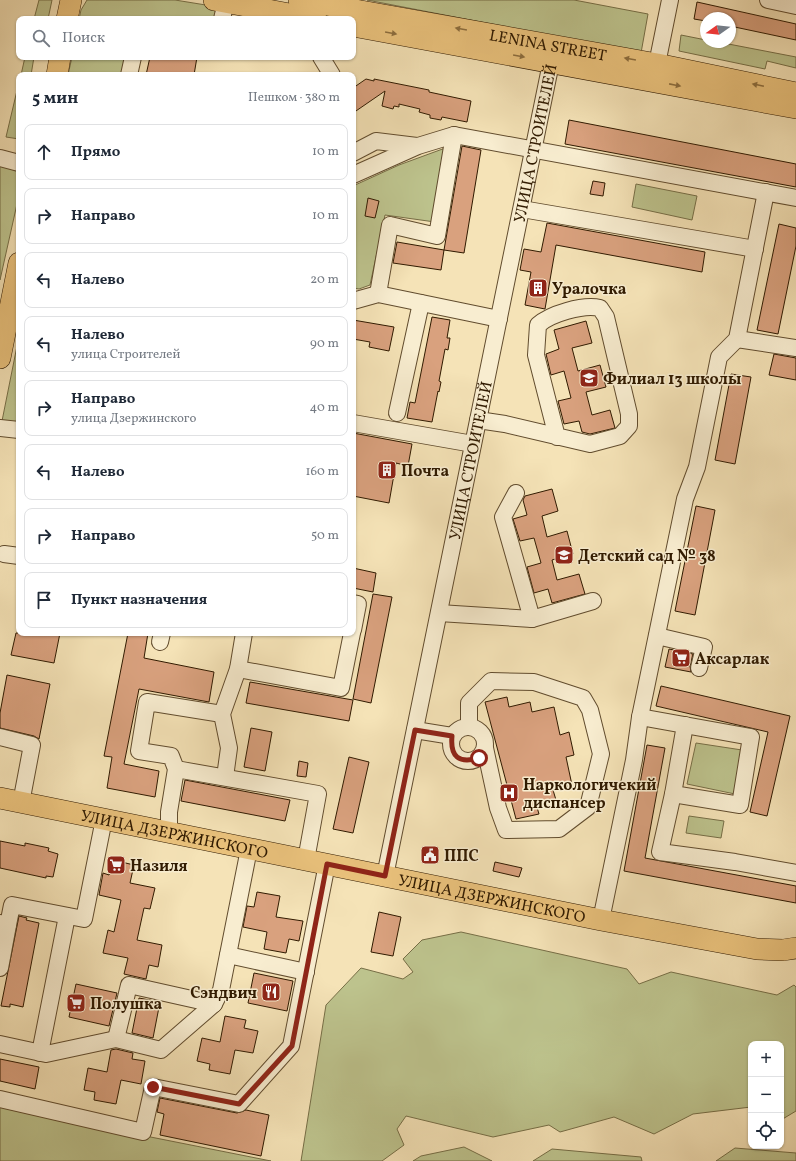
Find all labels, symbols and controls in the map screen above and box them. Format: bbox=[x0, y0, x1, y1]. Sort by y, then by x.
north arrow bbox=[700, 12, 736, 48]
search box bbox=[16, 16, 356, 60]
one-way arrow bbox=[455, 25, 467, 31]
street label: LENINA STREET bbox=[487, 25, 608, 68]
icon: search bbox=[30, 27, 52, 49]
text: Поиск bbox=[62, 28, 105, 49]
one-way arrow bbox=[385, 30, 397, 36]
one-way arrow bbox=[513, 53, 525, 59]
one-way arrow bbox=[624, 56, 637, 62]
street label: УЛИЦА СТРОИТЕЛЕЙ bbox=[510, 62, 564, 225]
one-way arrow bbox=[752, 81, 764, 87]
one-way arrow bbox=[668, 82, 681, 88]
text: 5 мин bbox=[32, 87, 78, 110]
text: Пешком · 380 m bbox=[248, 89, 340, 107]
icon: ahead bbox=[33, 141, 55, 163]
text: Прямо bbox=[71, 142, 120, 163]
text: 10 m bbox=[312, 143, 339, 161]
icon: right bbox=[33, 205, 55, 227]
text: Направо bbox=[71, 206, 135, 227]
text: 10 m bbox=[312, 207, 339, 225]
icon: left bbox=[33, 269, 55, 291]
text: Налево bbox=[71, 270, 125, 291]
text: 20 m bbox=[310, 271, 339, 289]
building icon: Уралочка bbox=[527, 277, 549, 299]
place label: Уралочка bbox=[552, 279, 627, 301]
text: Налево bbox=[71, 325, 125, 346]
icon: left bbox=[33, 333, 55, 355]
text: 90 m bbox=[310, 335, 339, 353]
text: улица Строителей bbox=[71, 346, 180, 364]
school or university icon: Филиал 13 школы bbox=[578, 367, 600, 389]
place label: Филиал 13 школы bbox=[603, 369, 741, 391]
street label: УЛИЦА СТРОИТЕЛЕЙ bbox=[445, 380, 499, 542]
text: Направо bbox=[71, 389, 135, 410]
icon: right bbox=[33, 397, 55, 419]
text: 40 m bbox=[310, 399, 339, 417]
text: улица Дзержинского bbox=[71, 410, 196, 428]
building icon: Почта bbox=[376, 459, 398, 481]
icon: left bbox=[33, 461, 55, 483]
place label: Почта bbox=[401, 461, 449, 483]
text: Налево bbox=[71, 462, 125, 483]
text: 160 m bbox=[305, 463, 339, 481]
icon: right bbox=[33, 525, 55, 547]
text: Направо bbox=[71, 526, 135, 547]
text: 50 m bbox=[311, 527, 339, 545]
school or university icon: Детский сад № 38 bbox=[553, 544, 575, 566]
place label: Детский сад № 38 bbox=[578, 546, 716, 568]
icon: arrive bbox=[33, 589, 55, 611]
text: Пункт назначения bbox=[71, 590, 207, 611]
supermarket icon: Аксарлак bbox=[670, 647, 692, 669]
place label: Аксарлак bbox=[695, 649, 770, 671]
route start bbox=[470, 749, 488, 767]
place label: Наркологичекий диспансер bbox=[523, 775, 657, 815]
hospital icon: Наркологичекий диспансер bbox=[498, 782, 520, 804]
street label: УЛИЦА ДЗЕРЖИНСКОГО bbox=[78, 806, 270, 865]
public building icon: ППС bbox=[419, 844, 441, 866]
place label: ППС bbox=[444, 846, 479, 868]
supermarket icon: Назиля bbox=[105, 854, 127, 876]
place label: Назиля bbox=[130, 856, 188, 878]
street label: УЛИЦА ДЗЕРЖИНСКОГО bbox=[396, 870, 587, 930]
restaurant icon: Сэндвич bbox=[260, 981, 282, 1003]
place label: Сэндвич bbox=[190, 983, 257, 1005]
supermarket icon: Полушка bbox=[65, 992, 87, 1014]
place label: Полушка bbox=[90, 994, 162, 1016]
map controls bbox=[748, 1041, 784, 1149]
button: + bbox=[748, 1041, 784, 1077]
button: − bbox=[748, 1077, 784, 1113]
route end bbox=[144, 1078, 162, 1096]
button: locate bbox=[748, 1113, 784, 1149]

